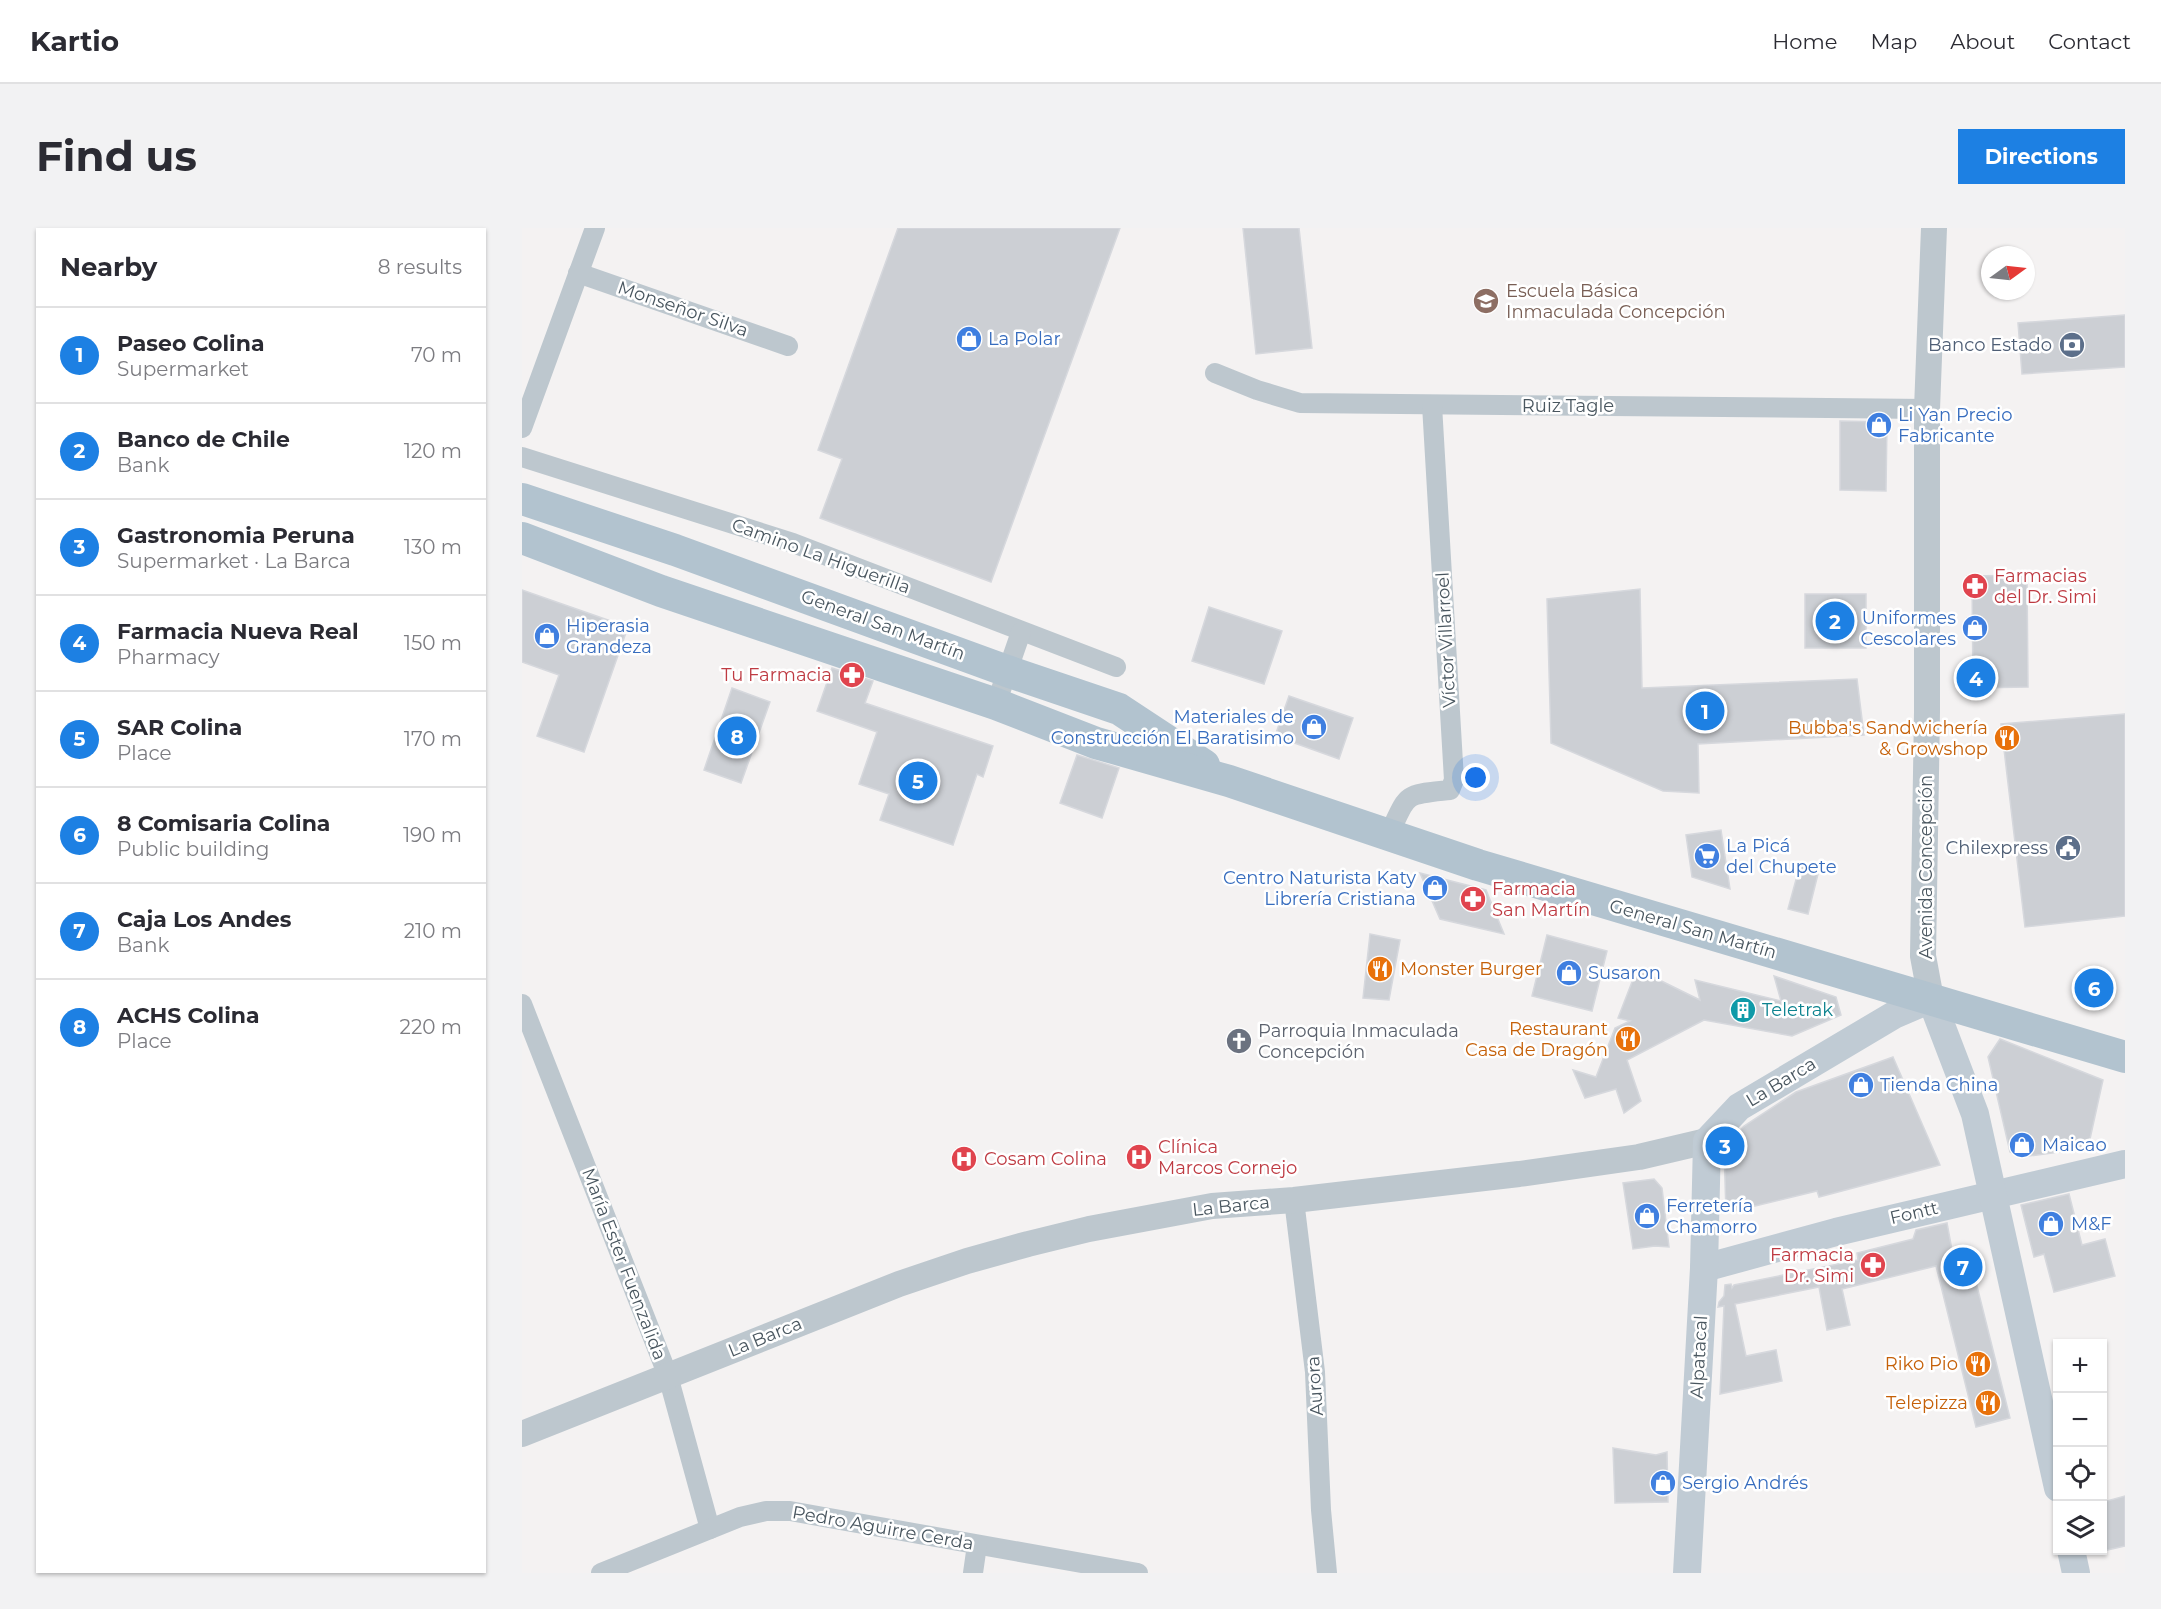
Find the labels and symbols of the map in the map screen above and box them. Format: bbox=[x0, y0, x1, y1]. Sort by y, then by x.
north arrow bbox=[1981, 246, 2035, 300]
street label: Monseñor Silva bbox=[615, 276, 751, 342]
place label: Escuela Básica Inmaculada Concepción bbox=[1506, 280, 1726, 323]
school or university icon: Escuela Básica Inmaculada Concepción bbox=[1471, 286, 1501, 316]
shop icon: La Polar bbox=[954, 324, 984, 354]
place label: La Polar bbox=[988, 328, 1061, 350]
bank icon: Banco Estado bbox=[2057, 330, 2087, 360]
place label: Banco Estado bbox=[1928, 334, 2052, 356]
street label: Ruiz Tagle bbox=[1522, 395, 1614, 417]
place label: Li Yan Precio Fabricante bbox=[1898, 404, 2012, 447]
shop icon: Li Yan Precio Fabricante bbox=[1864, 410, 1894, 440]
street label: Camino La Higuerilla bbox=[729, 513, 913, 599]
place label: Farmacias del Dr. Simi bbox=[1994, 565, 2097, 608]
pharmacy icon: Farmacias del Dr. Simi bbox=[1960, 571, 1990, 601]
street label: Víctor Villarroel bbox=[1431, 572, 1461, 708]
street label: General San Martín bbox=[798, 585, 968, 665]
pin: 2 bbox=[1816, 598, 1854, 644]
place label: Uniformes Cescolares bbox=[1861, 607, 1956, 650]
shop icon: Uniformes Cescolares bbox=[1960, 613, 1990, 643]
place label: Hiperasia Grandeza bbox=[566, 615, 652, 658]
shop icon: Hiperasia Grandeza bbox=[532, 621, 562, 651]
pin: 4 bbox=[1956, 656, 1996, 700]
pharmacy icon: Tu Farmacia bbox=[837, 660, 867, 690]
place label: Tu Farmacia bbox=[721, 664, 832, 686]
pin: 1 bbox=[1686, 688, 1724, 734]
place label: Materiales de Construcción El Baratisimo bbox=[1051, 706, 1294, 749]
shop icon: Materiales de Construcción El Baratisimo bbox=[1299, 712, 1329, 742]
pin: 8 bbox=[718, 714, 756, 758]
place label: Bubba's Sandwichería & Growshop bbox=[1788, 717, 1988, 760]
restaurant icon: Bubba's Sandwichería & Growshop bbox=[1992, 723, 2022, 753]
pin: 5 bbox=[898, 758, 938, 804]
your location bbox=[1461, 763, 1490, 792]
street label: Avenida Concepción bbox=[1915, 775, 1937, 959]
public building icon: Chilexpress bbox=[2053, 833, 2083, 863]
place label: La Picá del Chupete bbox=[1726, 835, 1837, 878]
place label: Chilexpress bbox=[1946, 837, 2048, 859]
supermarket icon: La Picá del Chupete bbox=[1692, 841, 1722, 871]
place label: Centro Naturista Katy Librería Cristiana bbox=[1223, 867, 1416, 910]
shop icon: Centro Naturista Katy Librería Cristiana bbox=[1420, 873, 1450, 903]
place label: Farmacia San Martín bbox=[1492, 878, 1590, 921]
pharmacy icon: Farmacia San Martín bbox=[1458, 884, 1488, 914]
street label: General San Martín bbox=[1607, 895, 1779, 963]
restaurant icon: Monster Burger bbox=[1365, 954, 1395, 984]
place label: Monster Burger bbox=[1400, 958, 1542, 980]
shop icon: Susaron bbox=[1554, 958, 1584, 988]
place label: Susaron bbox=[1588, 962, 1661, 984]
pin: 6 bbox=[2074, 966, 2114, 1011]
building icon: Teletrak bbox=[1728, 995, 1758, 1025]
place label: Teletrak bbox=[1762, 999, 1833, 1021]
place label: Restaurant Casa de Dragón bbox=[1465, 1018, 1608, 1061]
place label: Parroquia Inmaculada Concepción bbox=[1258, 1020, 1459, 1063]
restaurant icon: Restaurant Casa de Dragón bbox=[1613, 1024, 1643, 1054]
church icon: Parroquia Inmaculada Concepción bbox=[1224, 1026, 1254, 1056]
street label: La Barca bbox=[1742, 1053, 1820, 1111]
shop icon: Tienda China bbox=[1846, 1070, 1876, 1100]
place label: Tienda China bbox=[1880, 1074, 1998, 1096]
pin: 3 bbox=[1706, 1124, 1744, 1168]
shop icon: Maicao bbox=[2007, 1130, 2037, 1160]
place label: Maicao bbox=[2042, 1134, 2107, 1156]
place label: Clínica Marcos Cornejo bbox=[1158, 1136, 1297, 1179]
hospital icon: Clínica Marcos Cornejo bbox=[1124, 1142, 1154, 1172]
hospital icon: Cosam Colina bbox=[949, 1144, 979, 1174]
place label: Cosam Colina bbox=[984, 1148, 1107, 1170]
street label: María Ester Fuenzalida bbox=[577, 1165, 671, 1363]
street label: La Barca bbox=[1191, 1191, 1271, 1221]
place label: Ferretería Chamorro bbox=[1666, 1195, 1757, 1238]
street label: Fontt bbox=[1888, 1197, 1940, 1229]
shop icon: Ferretería Chamorro bbox=[1632, 1201, 1662, 1231]
shop icon: M&F bbox=[2036, 1209, 2066, 1239]
place label: M&F bbox=[2071, 1213, 2112, 1235]
place label: Farmacia Dr. Simi bbox=[1770, 1244, 1854, 1287]
pin: 7 bbox=[1944, 1244, 1982, 1290]
pharmacy icon: Farmacia Dr. Simi bbox=[1858, 1250, 1888, 1280]
street label: La Barca bbox=[725, 1312, 805, 1362]
street label: Alpatacal bbox=[1686, 1315, 1712, 1399]
restaurant icon: Riko Pio bbox=[1963, 1349, 1993, 1379]
place label: Riko Pio bbox=[1885, 1353, 1958, 1375]
street label: Aurora bbox=[1302, 1355, 1328, 1417]
restaurant icon: Telepizza bbox=[1973, 1388, 2003, 1418]
place label: Telepizza bbox=[1886, 1392, 1968, 1414]
shop icon: Sergio Andrés bbox=[1648, 1468, 1678, 1498]
place label: Sergio Andrés bbox=[1682, 1472, 1808, 1494]
street label: Pedro Aguirre Cerda bbox=[791, 1501, 975, 1555]

